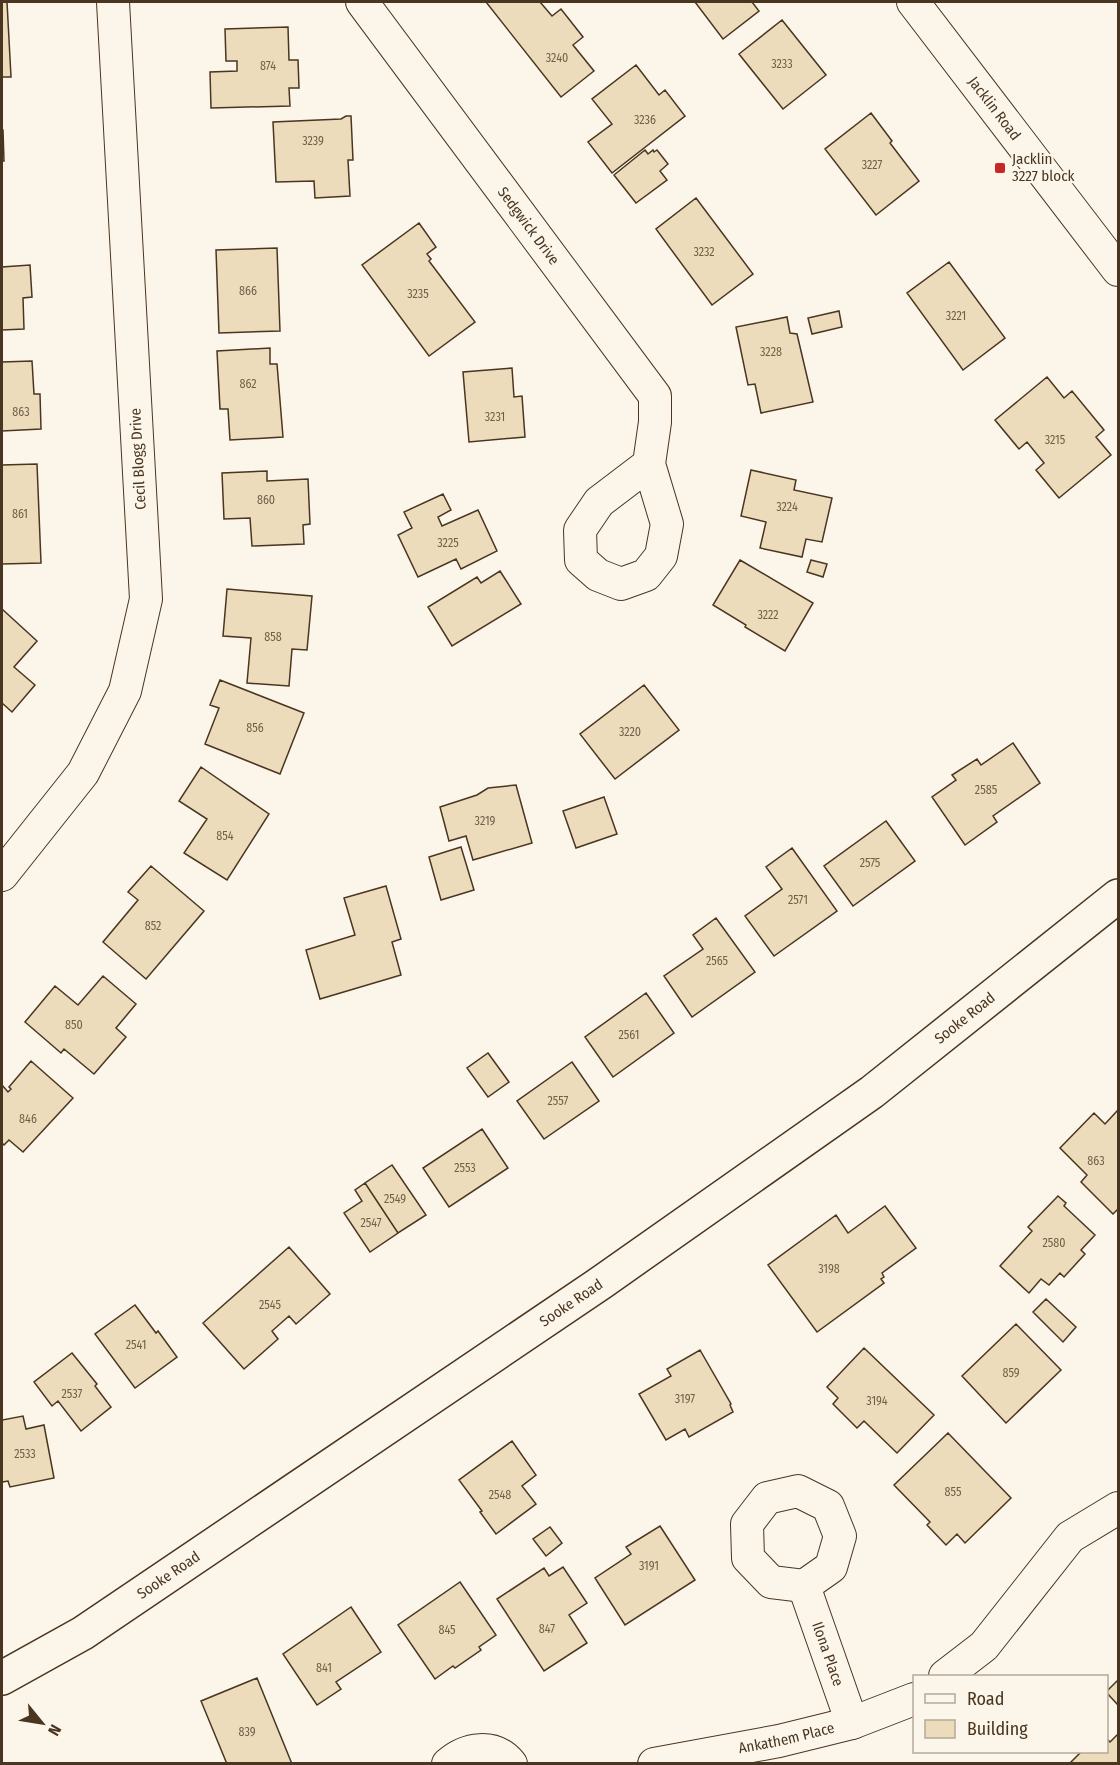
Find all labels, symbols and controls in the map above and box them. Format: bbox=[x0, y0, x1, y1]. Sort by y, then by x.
house number: 3240 bbox=[546, 51, 568, 65]
house number: 3233 bbox=[771, 57, 793, 71]
house number: 874 bbox=[260, 59, 276, 73]
street label: Jacklin Road bbox=[964, 73, 1024, 144]
house number: 3236 bbox=[634, 113, 656, 127]
house number: 3239 bbox=[302, 134, 324, 148]
place label: Jacklin 3227 block bbox=[1012, 150, 1075, 185]
house number: 3227 bbox=[862, 158, 882, 172]
marker: Jacklin 3227 block bbox=[993, 161, 1007, 175]
street label: Sedgwick Drive bbox=[494, 183, 563, 268]
house number: 3232 bbox=[693, 245, 715, 259]
house number: 866 bbox=[239, 284, 257, 298]
house number: 3235 bbox=[407, 287, 429, 301]
house number: 3221 bbox=[946, 309, 966, 323]
house number: 3228 bbox=[760, 345, 782, 359]
house number: 862 bbox=[239, 377, 257, 391]
house number: 863 bbox=[12, 405, 30, 419]
street label: Cecil Blogg Drive bbox=[126, 408, 150, 510]
house number: 3231 bbox=[485, 410, 505, 424]
house number: 3215 bbox=[1045, 433, 1066, 447]
house number: 860 bbox=[257, 493, 275, 507]
house number: 3224 bbox=[776, 500, 798, 514]
house number: 861 bbox=[12, 507, 28, 521]
house number: 3225 bbox=[437, 536, 459, 550]
house number: 3222 bbox=[757, 608, 779, 622]
house number: 858 bbox=[264, 630, 282, 644]
house number: 856 bbox=[246, 721, 264, 735]
house number: 3220 bbox=[619, 725, 641, 739]
house number: 2585 bbox=[975, 783, 998, 797]
house number: 3219 bbox=[475, 814, 496, 828]
house number: 854 bbox=[216, 829, 234, 843]
house number: 2575 bbox=[860, 856, 881, 870]
house number: 2571 bbox=[788, 893, 808, 907]
house number: 852 bbox=[145, 919, 161, 933]
house number: 2565 bbox=[706, 954, 729, 968]
street label: Sooke Road bbox=[931, 989, 999, 1048]
house number: 850 bbox=[65, 1018, 83, 1032]
house number: 2561 bbox=[619, 1028, 639, 1042]
house number: 2557 bbox=[548, 1094, 569, 1108]
house number: 846 bbox=[19, 1112, 37, 1126]
house number: 863 bbox=[1087, 1154, 1105, 1168]
house number: 2553 bbox=[454, 1161, 476, 1175]
house number: 2549 bbox=[384, 1192, 406, 1206]
house number: 2547 bbox=[360, 1216, 382, 1230]
house number: 2580 bbox=[1042, 1236, 1066, 1250]
house number: 3198 bbox=[818, 1262, 840, 1276]
street label: Sooke Road bbox=[536, 1275, 606, 1331]
house number: 2545 bbox=[259, 1298, 281, 1312]
house number: 2541 bbox=[126, 1338, 146, 1352]
house number: 859 bbox=[1002, 1366, 1020, 1380]
house number: 2537 bbox=[62, 1387, 83, 1401]
house number: 3197 bbox=[675, 1392, 695, 1406]
house number: 3194 bbox=[866, 1394, 888, 1408]
house number: 2533 bbox=[14, 1447, 36, 1461]
house number: 855 bbox=[945, 1485, 962, 1499]
house number: 2548 bbox=[489, 1488, 511, 1502]
street label: Sooke Road bbox=[134, 1547, 204, 1603]
house number: 3191 bbox=[639, 1559, 659, 1573]
street label: Ilona Place bbox=[808, 1619, 847, 1689]
house number: 847 bbox=[539, 1622, 555, 1636]
house number: 845 bbox=[438, 1623, 456, 1637]
house number: 841 bbox=[316, 1661, 332, 1675]
legend bbox=[913, 1675, 1108, 1753]
text: Road bbox=[967, 1688, 1004, 1710]
north arrow bbox=[12, 1693, 72, 1753]
text: Building bbox=[967, 1718, 1028, 1740]
street label: Ankathem Place bbox=[737, 1719, 836, 1757]
text: N bbox=[44, 1721, 65, 1739]
house number: 839 bbox=[238, 1725, 256, 1739]

